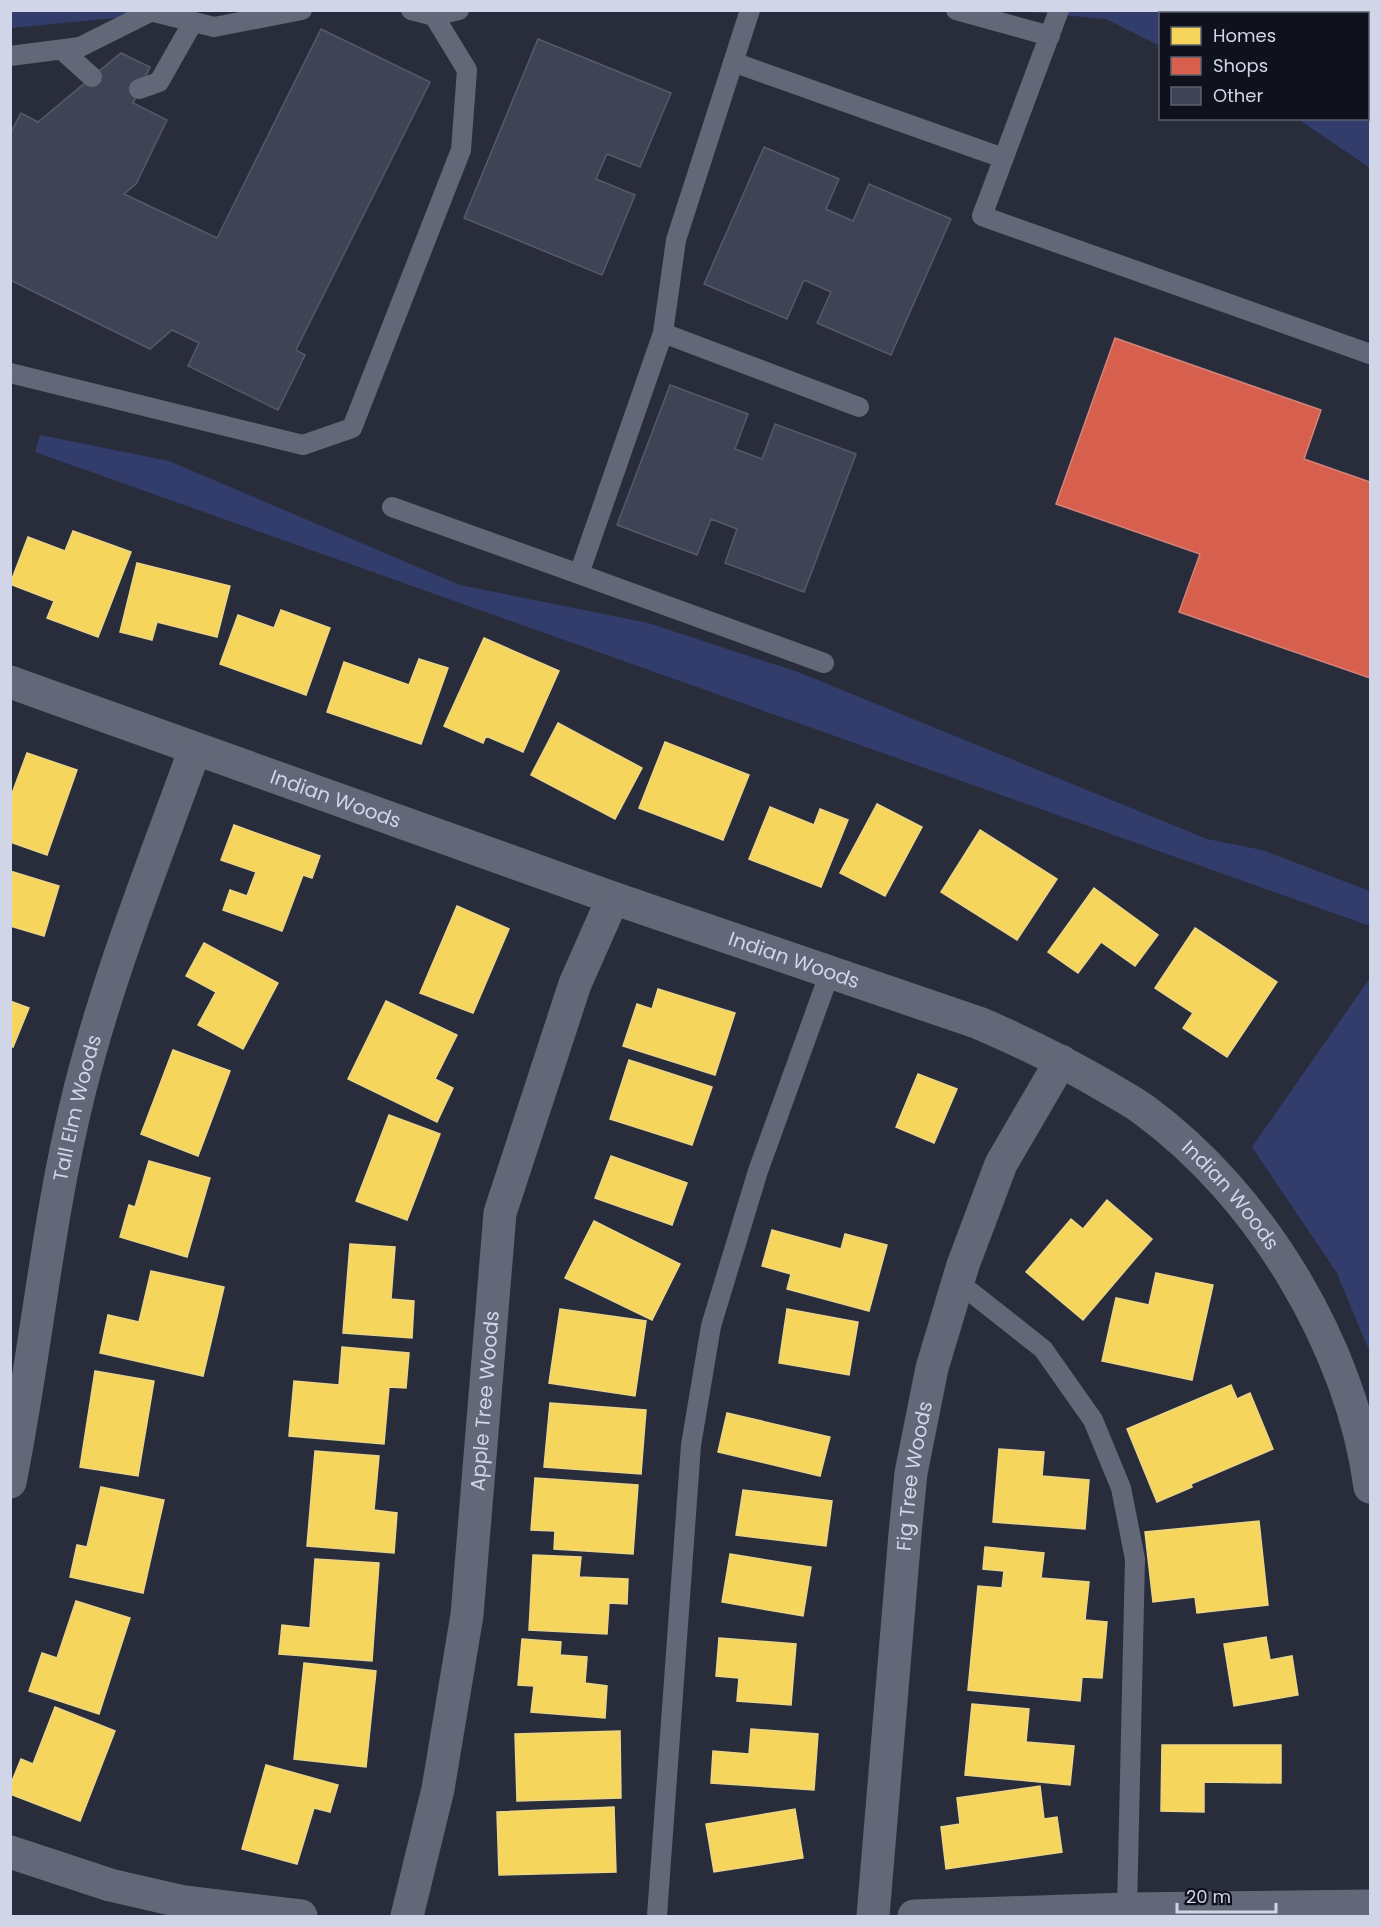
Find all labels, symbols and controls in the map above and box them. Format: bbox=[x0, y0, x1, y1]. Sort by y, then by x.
legend bbox=[1159, 12, 1369, 120]
text: Homes bbox=[1213, 23, 1276, 48]
text: Shops bbox=[1213, 53, 1268, 78]
text: Other bbox=[1213, 83, 1263, 108]
street label: Indian Woods bbox=[267, 762, 405, 835]
street label: Indian Woods bbox=[725, 924, 864, 995]
street label: Tall Elm Woods bbox=[46, 1031, 108, 1184]
street label: Indian Woods bbox=[1176, 1134, 1286, 1256]
street label: Apple Tree Woods bbox=[463, 1310, 506, 1492]
street label: Fig Tree Woods bbox=[890, 1399, 939, 1552]
scale bar bbox=[1177, 1876, 1276, 1914]
text: 20 m bbox=[1186, 1884, 1231, 1909]

